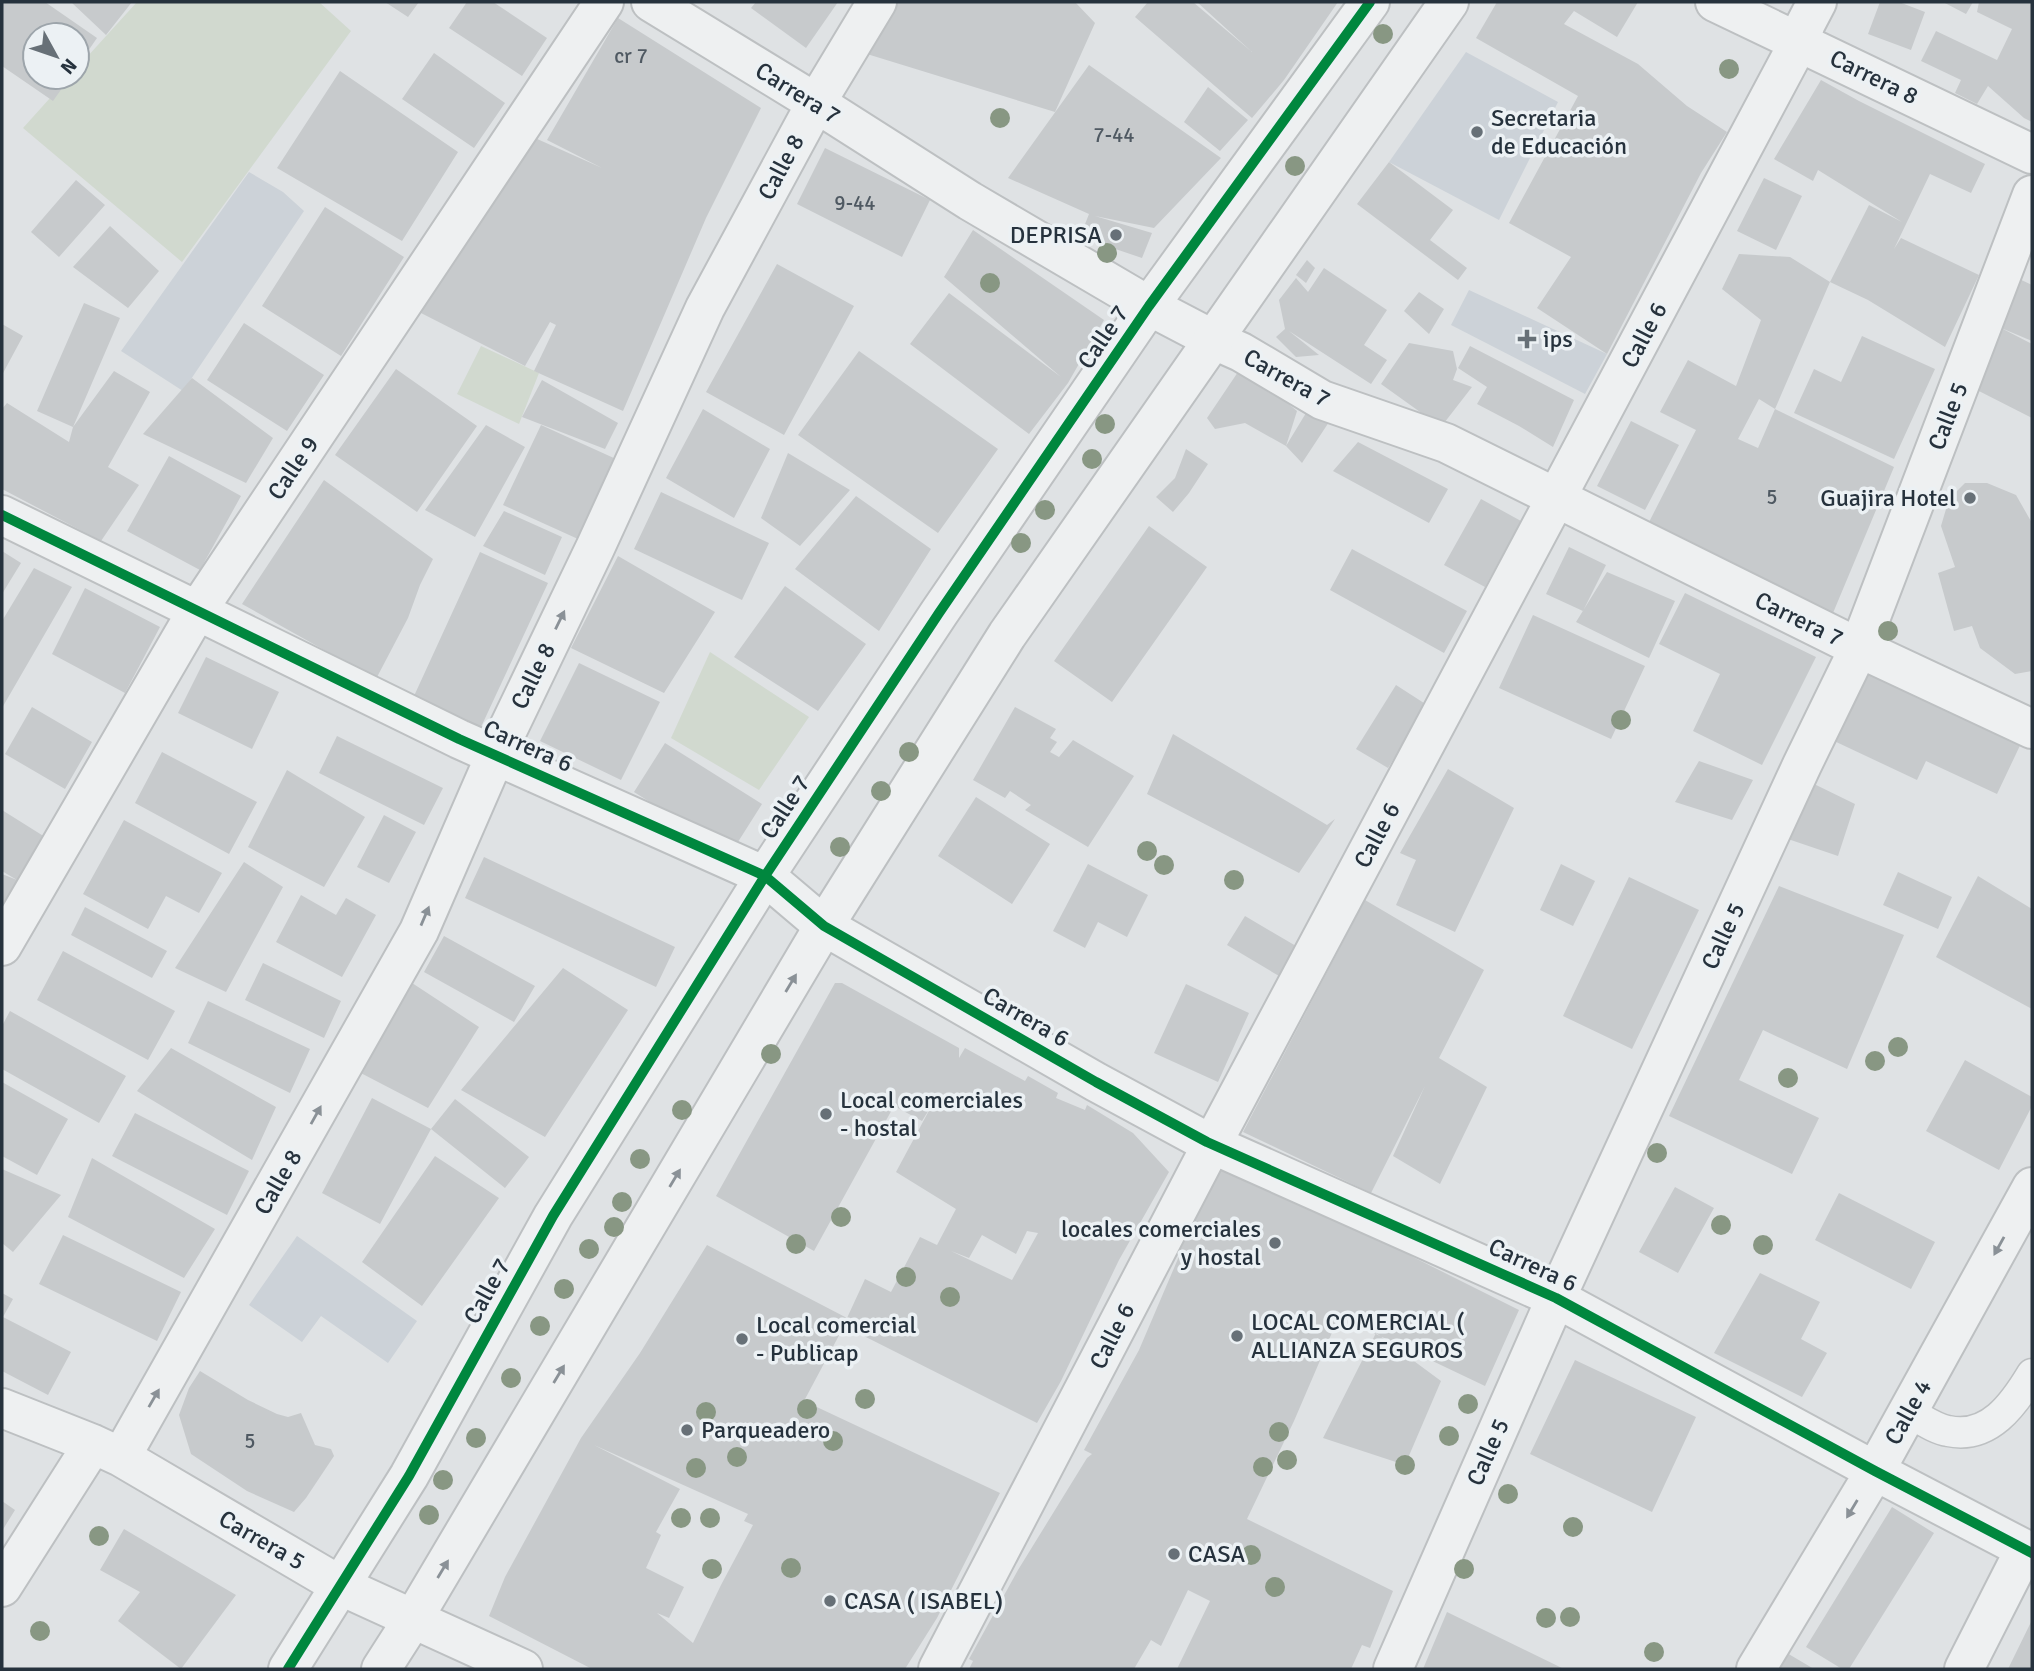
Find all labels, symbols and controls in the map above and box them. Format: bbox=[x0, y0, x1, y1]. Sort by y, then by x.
north arrow bbox=[21, 21, 91, 91]
house number: cr 7 bbox=[614, 43, 648, 69]
street label: Carrera 8 bbox=[1825, 43, 1923, 111]
text: N bbox=[55, 54, 82, 79]
street label: Carrera 7 bbox=[750, 55, 846, 131]
place label: Secretaria de Educación bbox=[1491, 103, 1627, 161]
house number: 7-44 bbox=[1093, 122, 1135, 148]
marker: Secretaria de Educación bbox=[1469, 124, 1485, 140]
street label: Calle 8 bbox=[751, 129, 811, 205]
house number: 9-44 bbox=[834, 190, 876, 216]
place label: DEPRISA bbox=[1010, 220, 1102, 250]
marker: DEPRISA bbox=[1108, 227, 1124, 243]
street label: Calle 6 bbox=[1614, 297, 1674, 373]
street label: Calle 7 bbox=[1071, 299, 1135, 375]
place label: ips bbox=[1543, 324, 1573, 354]
marker: ips bbox=[1517, 329, 1537, 349]
street label: Carrera 7 bbox=[1238, 342, 1336, 414]
street label: Calle 5 bbox=[1921, 378, 1975, 454]
street label: Calle 9 bbox=[261, 430, 325, 506]
place label: Guajira Hotel bbox=[1820, 483, 1956, 513]
house number: 5 bbox=[1766, 484, 1778, 510]
marker: Guajira Hotel bbox=[1962, 490, 1978, 506]
street label: Carrera 7 bbox=[1750, 585, 1848, 653]
one-way arrow bbox=[555, 610, 566, 630]
street label: Calle 8 bbox=[504, 638, 562, 714]
street label: Carrera 6 bbox=[479, 713, 577, 779]
street label: Calle 7 bbox=[753, 769, 817, 845]
street label: Calle 6 bbox=[1347, 797, 1407, 873]
street label: Calle 5 bbox=[1695, 898, 1751, 974]
one-way arrow bbox=[419, 906, 431, 926]
one-way arrow bbox=[785, 973, 797, 992]
street label: Carrera 6 bbox=[977, 980, 1075, 1054]
place label: Local comerciales - hostal bbox=[840, 1085, 1023, 1143]
one-way arrow bbox=[310, 1106, 322, 1125]
marker: Local comerciales - hostal bbox=[818, 1106, 834, 1122]
street label: Calle 8 bbox=[247, 1144, 309, 1220]
one-way arrow bbox=[669, 1169, 681, 1188]
place label: locales comerciales y hostal bbox=[1061, 1214, 1261, 1272]
street label: Carrera 6 bbox=[1484, 1231, 1582, 1299]
marker: locales comerciales y hostal bbox=[1267, 1235, 1283, 1251]
one-way arrow bbox=[1993, 1237, 2005, 1256]
street label: Calle 7 bbox=[457, 1253, 517, 1329]
street label: Calle 6 bbox=[1083, 1298, 1141, 1374]
place label: LOCAL COMERCIAL ( ALLIANZA SEGUROS bbox=[1251, 1307, 1464, 1365]
place label: Local comercial - Publicap bbox=[756, 1310, 917, 1368]
marker: LOCAL COMERCIAL ( ALLIANZA SEGUROS bbox=[1229, 1328, 1245, 1344]
marker: Local comercial - Publicap bbox=[734, 1331, 750, 1347]
one-way arrow bbox=[552, 1364, 565, 1383]
street label: Calle 4 bbox=[1878, 1374, 1938, 1450]
one-way arrow bbox=[148, 1388, 160, 1408]
street label: Calle 5 bbox=[1460, 1414, 1516, 1490]
place label: Parqueadero bbox=[701, 1415, 830, 1445]
marker: Parqueadero bbox=[679, 1422, 695, 1438]
house number: 5 bbox=[244, 1428, 256, 1454]
one-way arrow bbox=[1846, 1500, 1859, 1519]
street label: Carrera 5 bbox=[213, 1503, 311, 1577]
place label: CASA bbox=[1188, 1539, 1245, 1569]
marker: CASA bbox=[1166, 1546, 1182, 1562]
one-way arrow bbox=[436, 1560, 449, 1579]
place label: CASA ( ISABEL) bbox=[844, 1586, 1003, 1616]
marker: CASA ( ISABEL) bbox=[822, 1593, 838, 1609]

